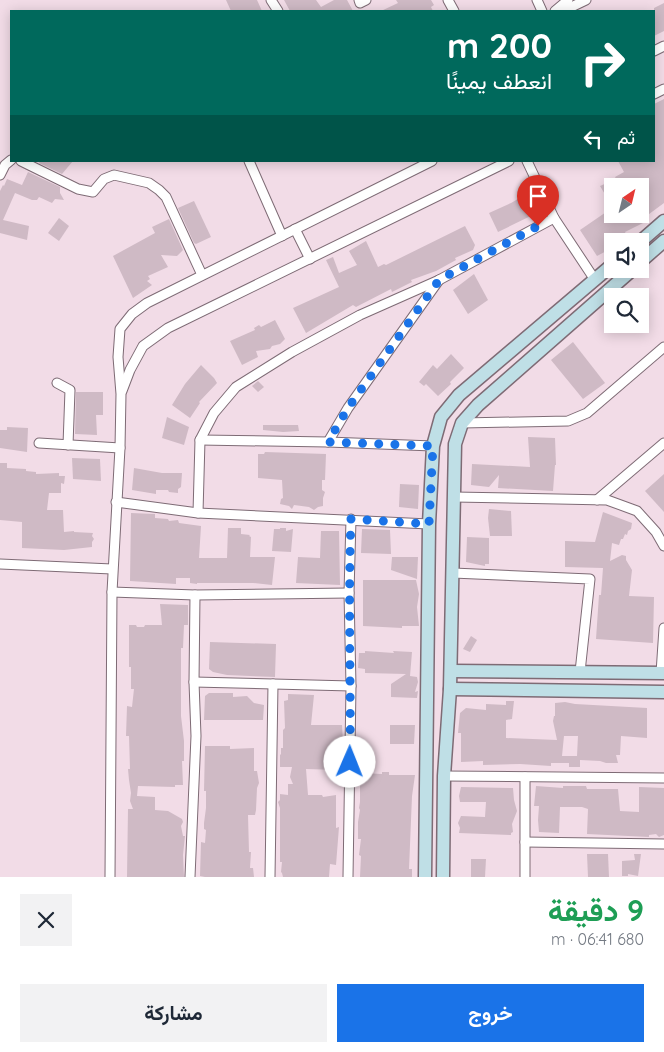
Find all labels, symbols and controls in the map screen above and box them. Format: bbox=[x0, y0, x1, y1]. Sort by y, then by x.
text: 200 m bbox=[447, 23, 552, 67]
icon: right bbox=[570, 30, 635, 95]
text: انعطف يمينًا bbox=[446, 67, 552, 95]
icon: left bbox=[579, 125, 607, 153]
text: ثم bbox=[617, 125, 635, 149]
pin bbox=[517, 175, 559, 226]
north arrow bbox=[604, 178, 649, 222]
map controls bbox=[604, 178, 649, 333]
icon: arrive bbox=[524, 182, 552, 210]
button: sound bbox=[604, 233, 649, 278]
button: search bbox=[604, 288, 649, 333]
position arrow bbox=[323, 735, 375, 787]
text: 9 دقيقة bbox=[548, 891, 644, 929]
button: close bbox=[20, 894, 72, 946]
text: 680 m · 06:41 bbox=[551, 929, 644, 949]
button: مشاركة bbox=[20, 984, 327, 1042]
button: خروج bbox=[337, 984, 644, 1042]

